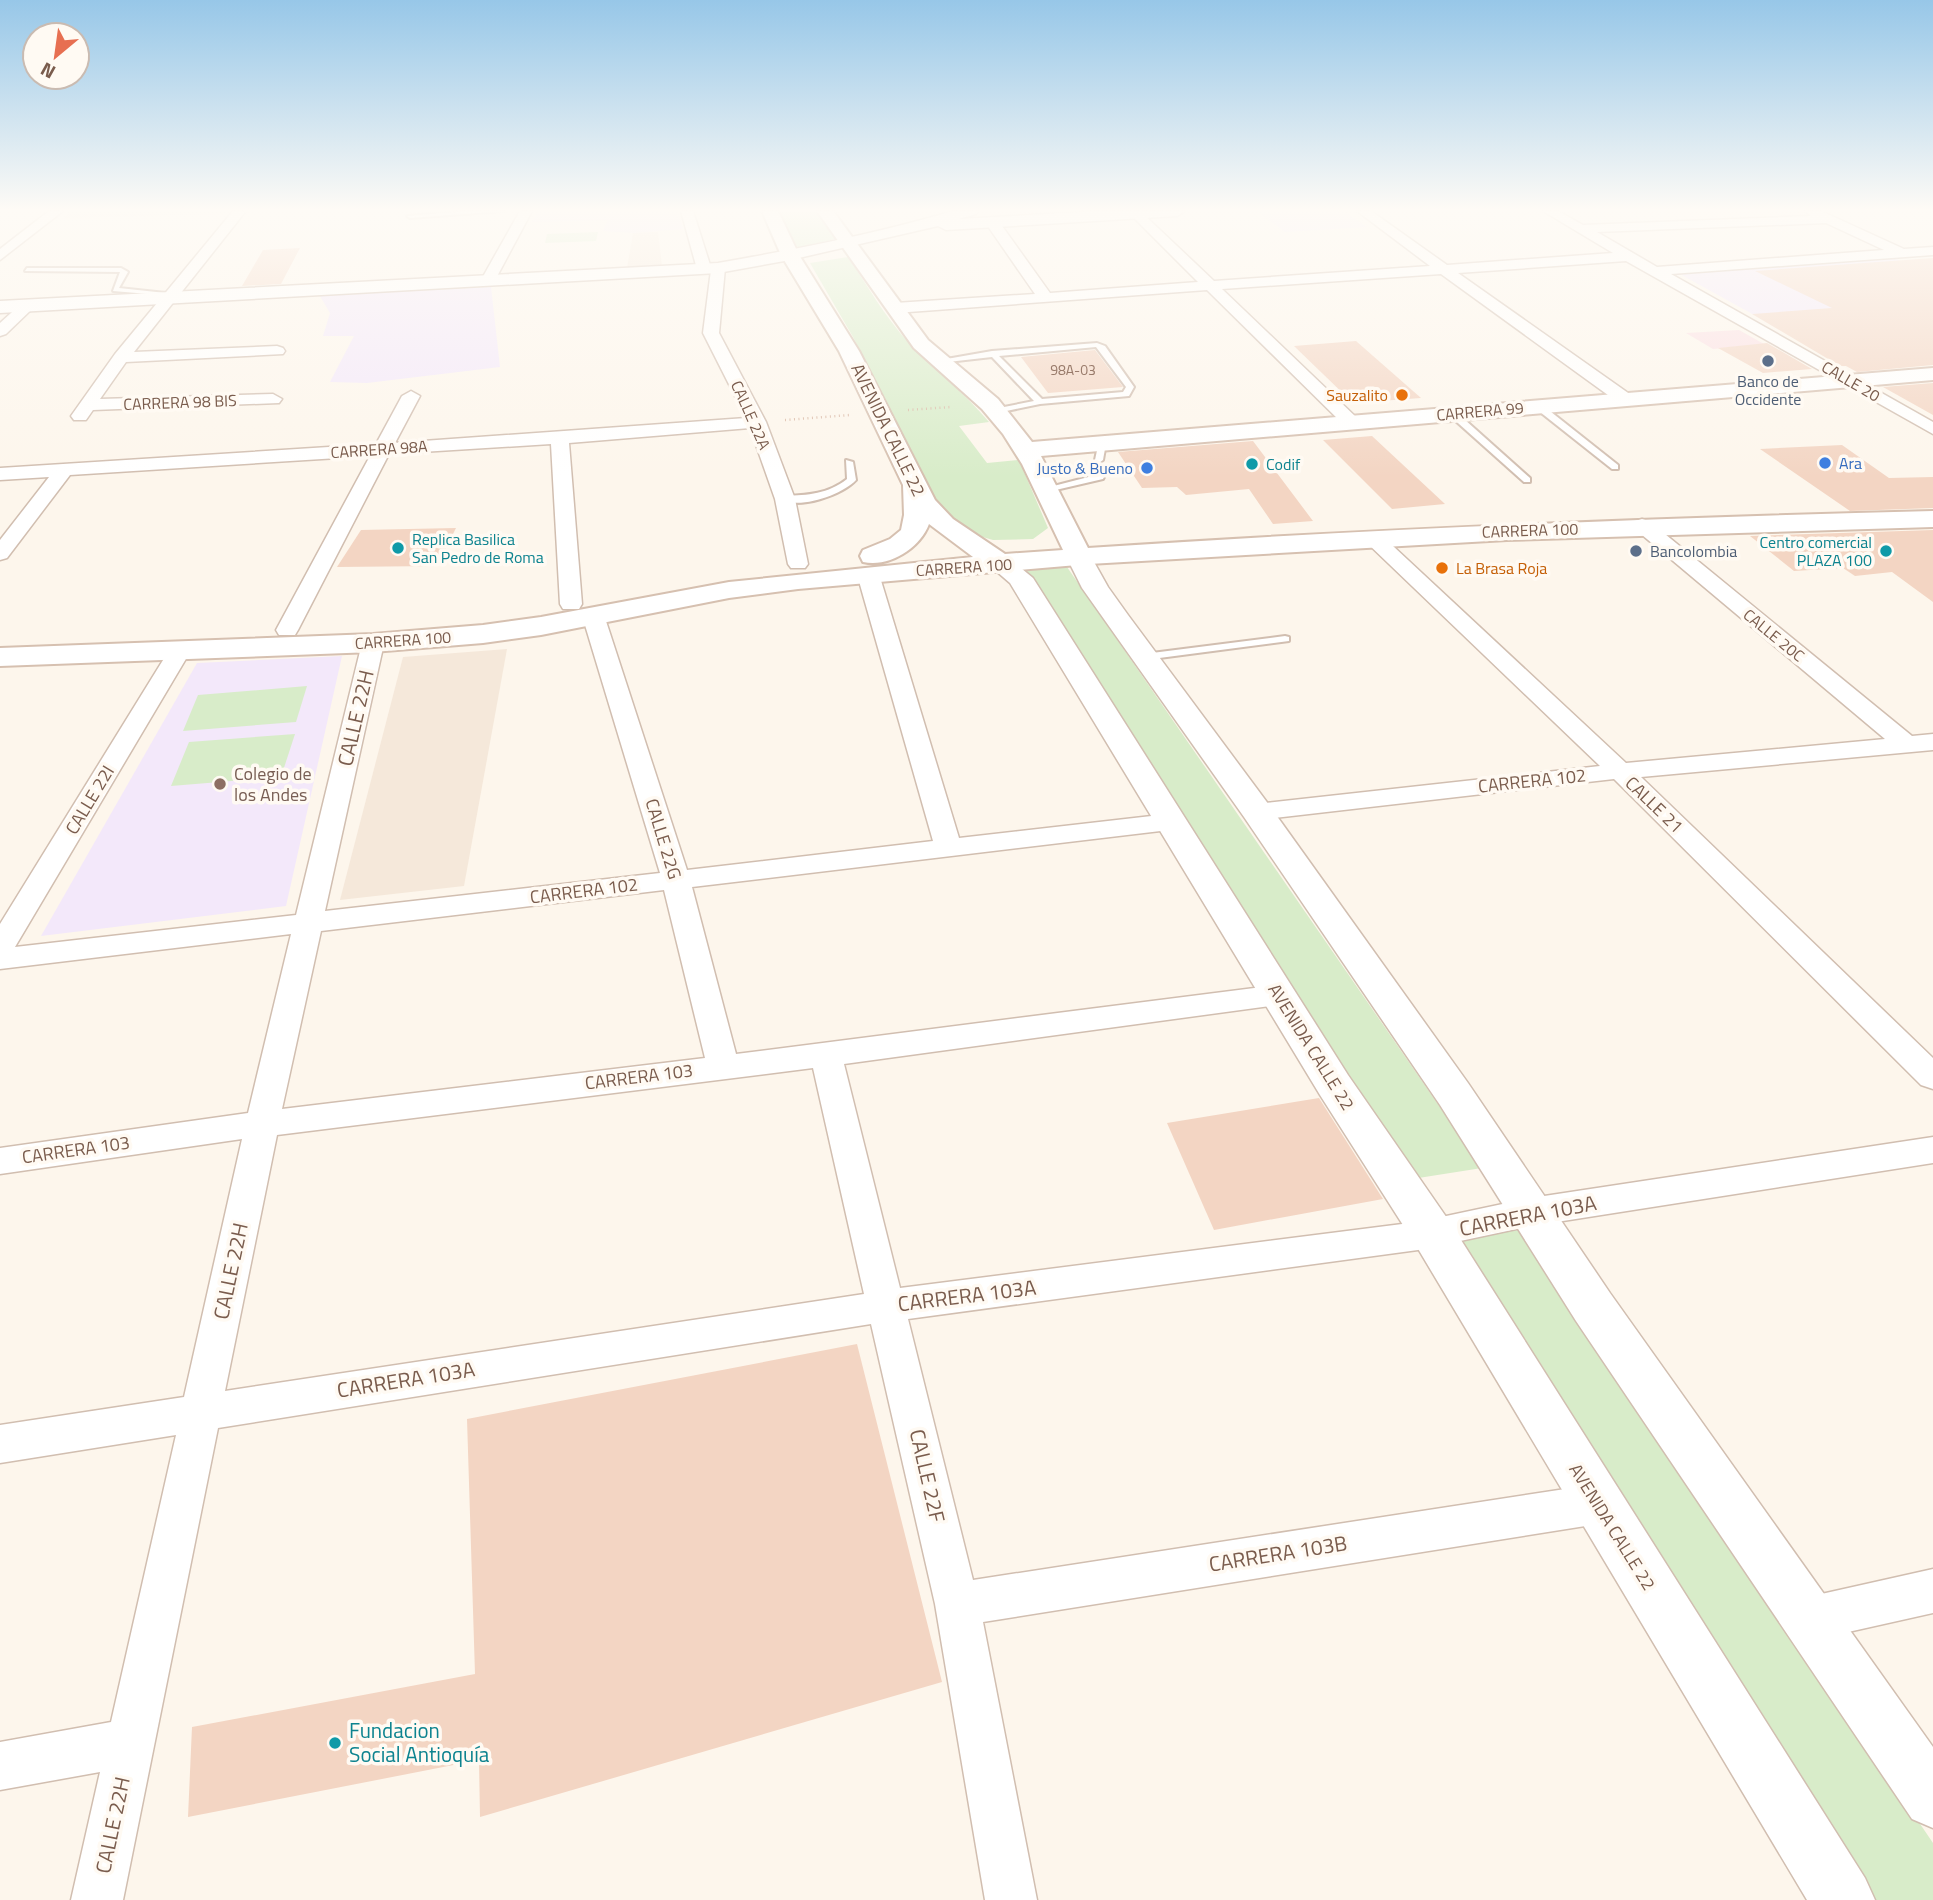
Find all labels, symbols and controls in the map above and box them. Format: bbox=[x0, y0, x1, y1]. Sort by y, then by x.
north arrow bbox=[21, 21, 91, 91]
text: N bbox=[35, 55, 60, 87]
marker: Banco de Occidente bbox=[1760, 353, 1776, 369]
street label: CALLE 20 bbox=[1817, 355, 1885, 407]
street label: AVENIDA CALLE 22 bbox=[845, 359, 932, 501]
house number: 98A-03 bbox=[1050, 359, 1096, 380]
place label: Banco de Occidente bbox=[1735, 369, 1801, 411]
street label: CALLE 22A bbox=[725, 377, 777, 454]
place label: Sauzalito bbox=[1326, 383, 1388, 407]
marker: Sauzalito bbox=[1394, 387, 1410, 403]
street label: CARRERA 98 BIS bbox=[123, 388, 237, 416]
street label: CARRERA 99 bbox=[1435, 395, 1525, 427]
street label: CARRERA 98A bbox=[330, 434, 429, 464]
place label: Ara bbox=[1839, 451, 1862, 475]
place label: Codif bbox=[1266, 452, 1301, 476]
marker: Ara bbox=[1817, 455, 1833, 471]
place label: Justo & Bueno bbox=[1037, 456, 1133, 480]
marker: Codif bbox=[1244, 456, 1260, 472]
marker: Justo & Bueno bbox=[1139, 460, 1155, 476]
street label: CARRERA 100 bbox=[1481, 516, 1579, 544]
place label: Replica Basilica San Pedro de Roma bbox=[412, 527, 544, 569]
place label: Centro comercial PLAZA 100 bbox=[1760, 530, 1872, 572]
place label: Bancolombia bbox=[1650, 539, 1737, 563]
marker: Replica Basilica San Pedro de Roma bbox=[390, 540, 406, 556]
marker: Bancolombia bbox=[1628, 543, 1644, 559]
marker: Centro comercial PLAZA 100 bbox=[1878, 543, 1894, 559]
street label: CARRERA 100 bbox=[915, 552, 1013, 582]
place label: La Brasa Roja bbox=[1456, 556, 1547, 580]
marker: La Brasa Roja bbox=[1434, 560, 1450, 576]
street label: CALLE 20C bbox=[1738, 603, 1810, 667]
street label: CARRERA 100 bbox=[354, 625, 452, 655]
street label: CALLE 22H bbox=[328, 666, 382, 769]
street label: CALLE 22I bbox=[58, 760, 121, 839]
place label: Colegio de los Andes bbox=[234, 760, 312, 808]
street label: CARRERA 102 bbox=[1477, 761, 1587, 800]
street label: CALLE 21 bbox=[1619, 770, 1690, 839]
marker: Colegio de los Andes bbox=[212, 776, 228, 792]
street label: CALLE 22G bbox=[638, 795, 689, 882]
street label: CARRERA 102 bbox=[528, 870, 639, 911]
street label: AVENIDA CALLE 22 bbox=[1262, 978, 1361, 1115]
street label: CARRERA 103 bbox=[583, 1056, 694, 1097]
street label: CARRERA 103 bbox=[20, 1129, 132, 1170]
street label: CARRERA 103A bbox=[1456, 1186, 1600, 1244]
street label: CALLE 22H bbox=[204, 1220, 256, 1322]
street label: CARRERA 103A bbox=[896, 1271, 1038, 1319]
street label: CARRERA 103A bbox=[335, 1352, 478, 1406]
street label: CALLE 22F bbox=[902, 1426, 954, 1526]
street label: AVENIDA CALLE 22 bbox=[1563, 1458, 1662, 1595]
street label: CARRERA 103B bbox=[1206, 1526, 1349, 1580]
place label: Fundacion Social Antioquía bbox=[349, 1714, 490, 1770]
marker: Fundacion Social Antioquía bbox=[327, 1735, 343, 1751]
street label: CALLE 22H bbox=[86, 1774, 138, 1876]

